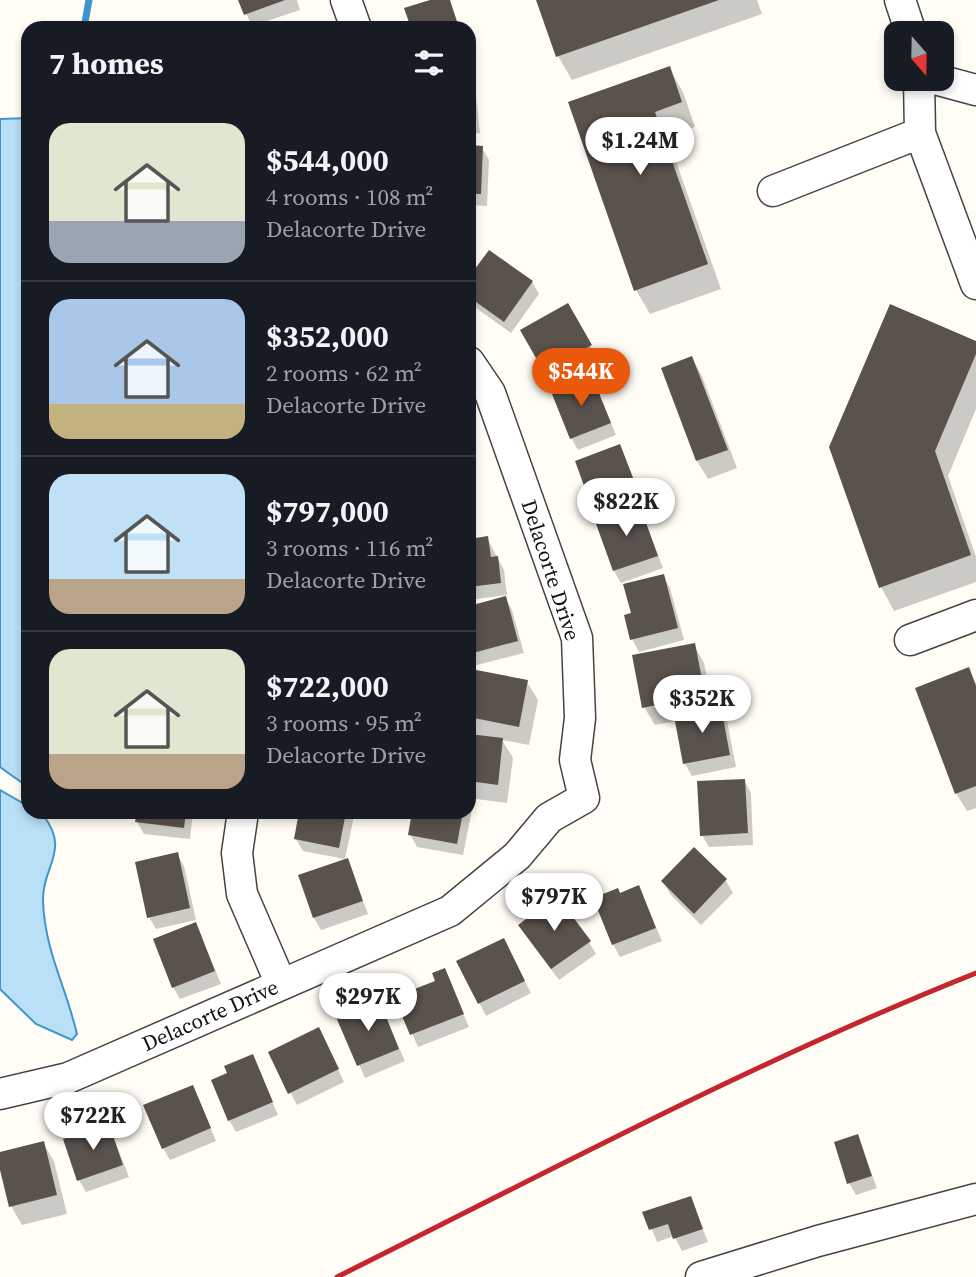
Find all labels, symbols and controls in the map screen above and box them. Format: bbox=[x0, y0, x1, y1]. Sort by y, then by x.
north arrow bbox=[884, 21, 954, 91]
map controls bbox=[884, 21, 954, 91]
text: 7 homes bbox=[49, 43, 164, 84]
icon: filters bbox=[410, 44, 448, 82]
pin: $1.24M bbox=[583, 118, 697, 177]
text: $1.24M bbox=[601, 124, 679, 156]
text: $544,000 bbox=[266, 140, 389, 181]
icon: home bbox=[105, 151, 189, 235]
text: 4 rooms · 108 m² bbox=[266, 181, 433, 213]
text: Delacorte Drive bbox=[266, 213, 426, 245]
text: $352,000 bbox=[266, 316, 389, 357]
icon: home bbox=[105, 327, 189, 411]
pin: $544K bbox=[532, 348, 630, 408]
text: $544K bbox=[548, 355, 614, 387]
text: 2 rooms · 62 m² bbox=[266, 357, 422, 389]
text: Delacorte Drive bbox=[266, 389, 426, 421]
pin: $822K bbox=[577, 478, 675, 538]
text: $822K bbox=[593, 485, 659, 517]
text: $797,000 bbox=[266, 491, 389, 532]
street label: Delacorte Drive bbox=[515, 496, 587, 644]
icon: home bbox=[105, 502, 189, 586]
text: 3 rooms · 116 m² bbox=[266, 532, 433, 564]
text: Delacorte Drive bbox=[266, 564, 426, 596]
text: $722,000 bbox=[266, 666, 389, 707]
pin: $352K bbox=[653, 676, 751, 735]
icon: home bbox=[105, 677, 189, 761]
text: $352K bbox=[669, 682, 735, 714]
text: 3 rooms · 95 m² bbox=[266, 707, 422, 739]
text: Delacorte Drive bbox=[266, 739, 426, 771]
pin: $797K bbox=[505, 874, 603, 933]
text: $797K bbox=[521, 880, 587, 912]
street label: Delacorte Drive bbox=[137, 972, 283, 1058]
pin: $297K bbox=[319, 974, 417, 1033]
text: $297K bbox=[335, 980, 401, 1012]
pin: $722K bbox=[44, 1092, 142, 1152]
text: $722K bbox=[60, 1099, 126, 1131]

